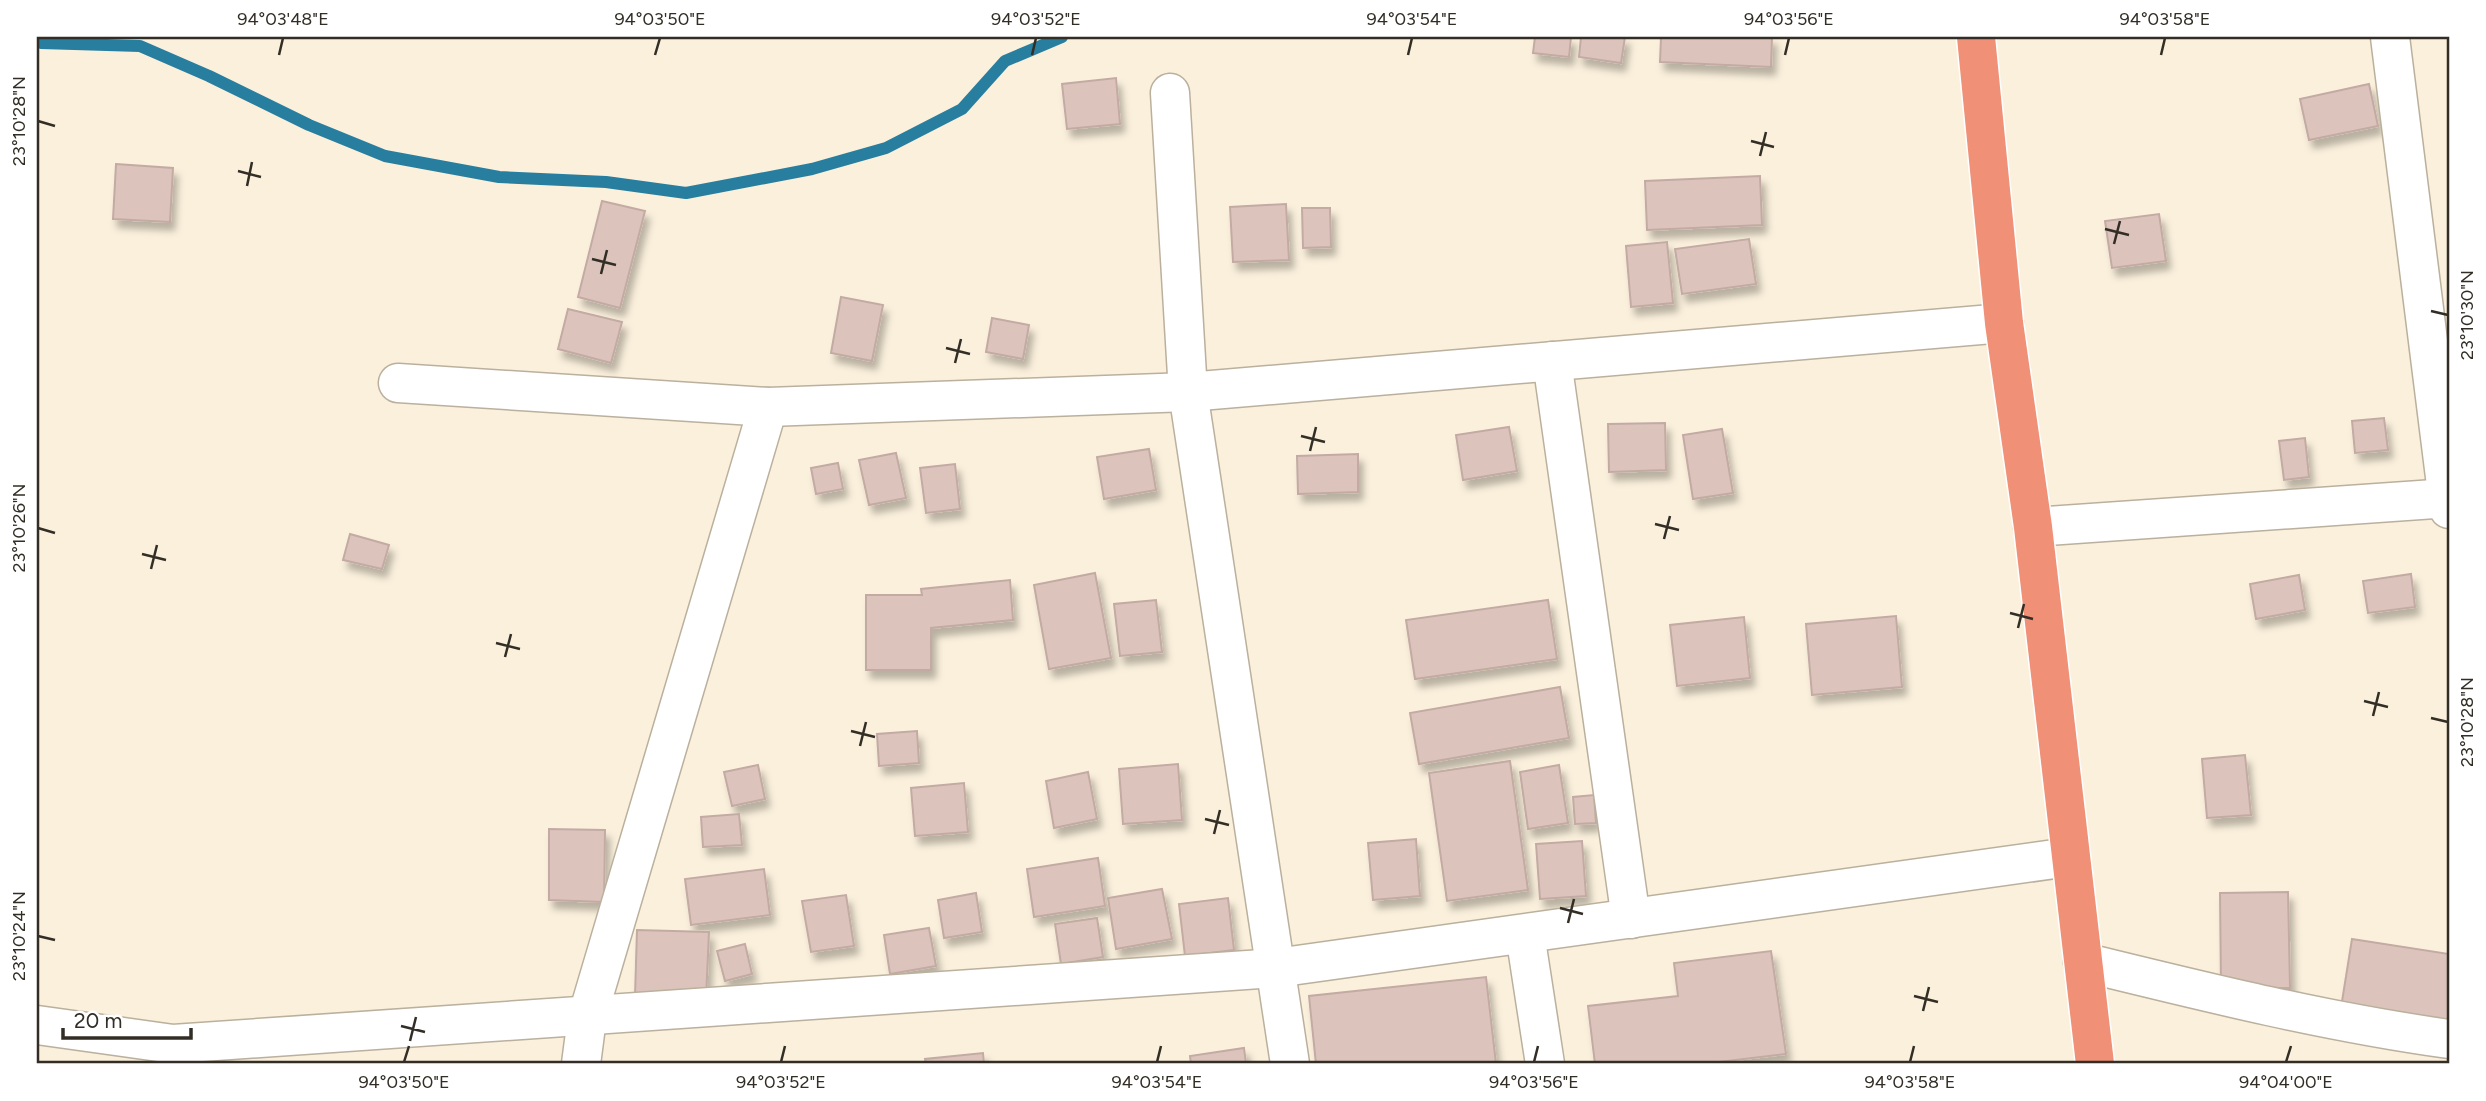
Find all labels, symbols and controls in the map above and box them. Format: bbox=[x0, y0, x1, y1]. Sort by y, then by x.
text: 94°03'48"E bbox=[237, 8, 329, 30]
text: 94°03'50"E bbox=[614, 8, 706, 30]
text: 94°03'52"E bbox=[991, 8, 1081, 30]
text: 94°03'54"E bbox=[1367, 8, 1457, 30]
text: 94°03'56"E bbox=[1744, 8, 1834, 30]
text: 94°03'58"E bbox=[2120, 8, 2210, 30]
text: 23°10'28"N bbox=[8, 76, 30, 166]
text: 23°10'30"N bbox=[2456, 270, 2478, 360]
text: 23°10'26"N bbox=[8, 483, 30, 573]
text: 23°10'28"N bbox=[2456, 677, 2478, 767]
text: 23°10'24"N bbox=[8, 891, 30, 981]
scale bar bbox=[63, 996, 191, 1040]
text: 20 m bbox=[74, 1008, 122, 1033]
text: 94°03'50"E bbox=[358, 1071, 450, 1093]
text: 94°03'52"E bbox=[736, 1071, 826, 1093]
text: 94°03'54"E bbox=[1112, 1071, 1202, 1093]
text: 94°03'56"E bbox=[1489, 1071, 1579, 1093]
text: 94°03'58"E bbox=[1865, 1071, 1955, 1093]
text: 94°04'00"E bbox=[2239, 1071, 2333, 1093]

